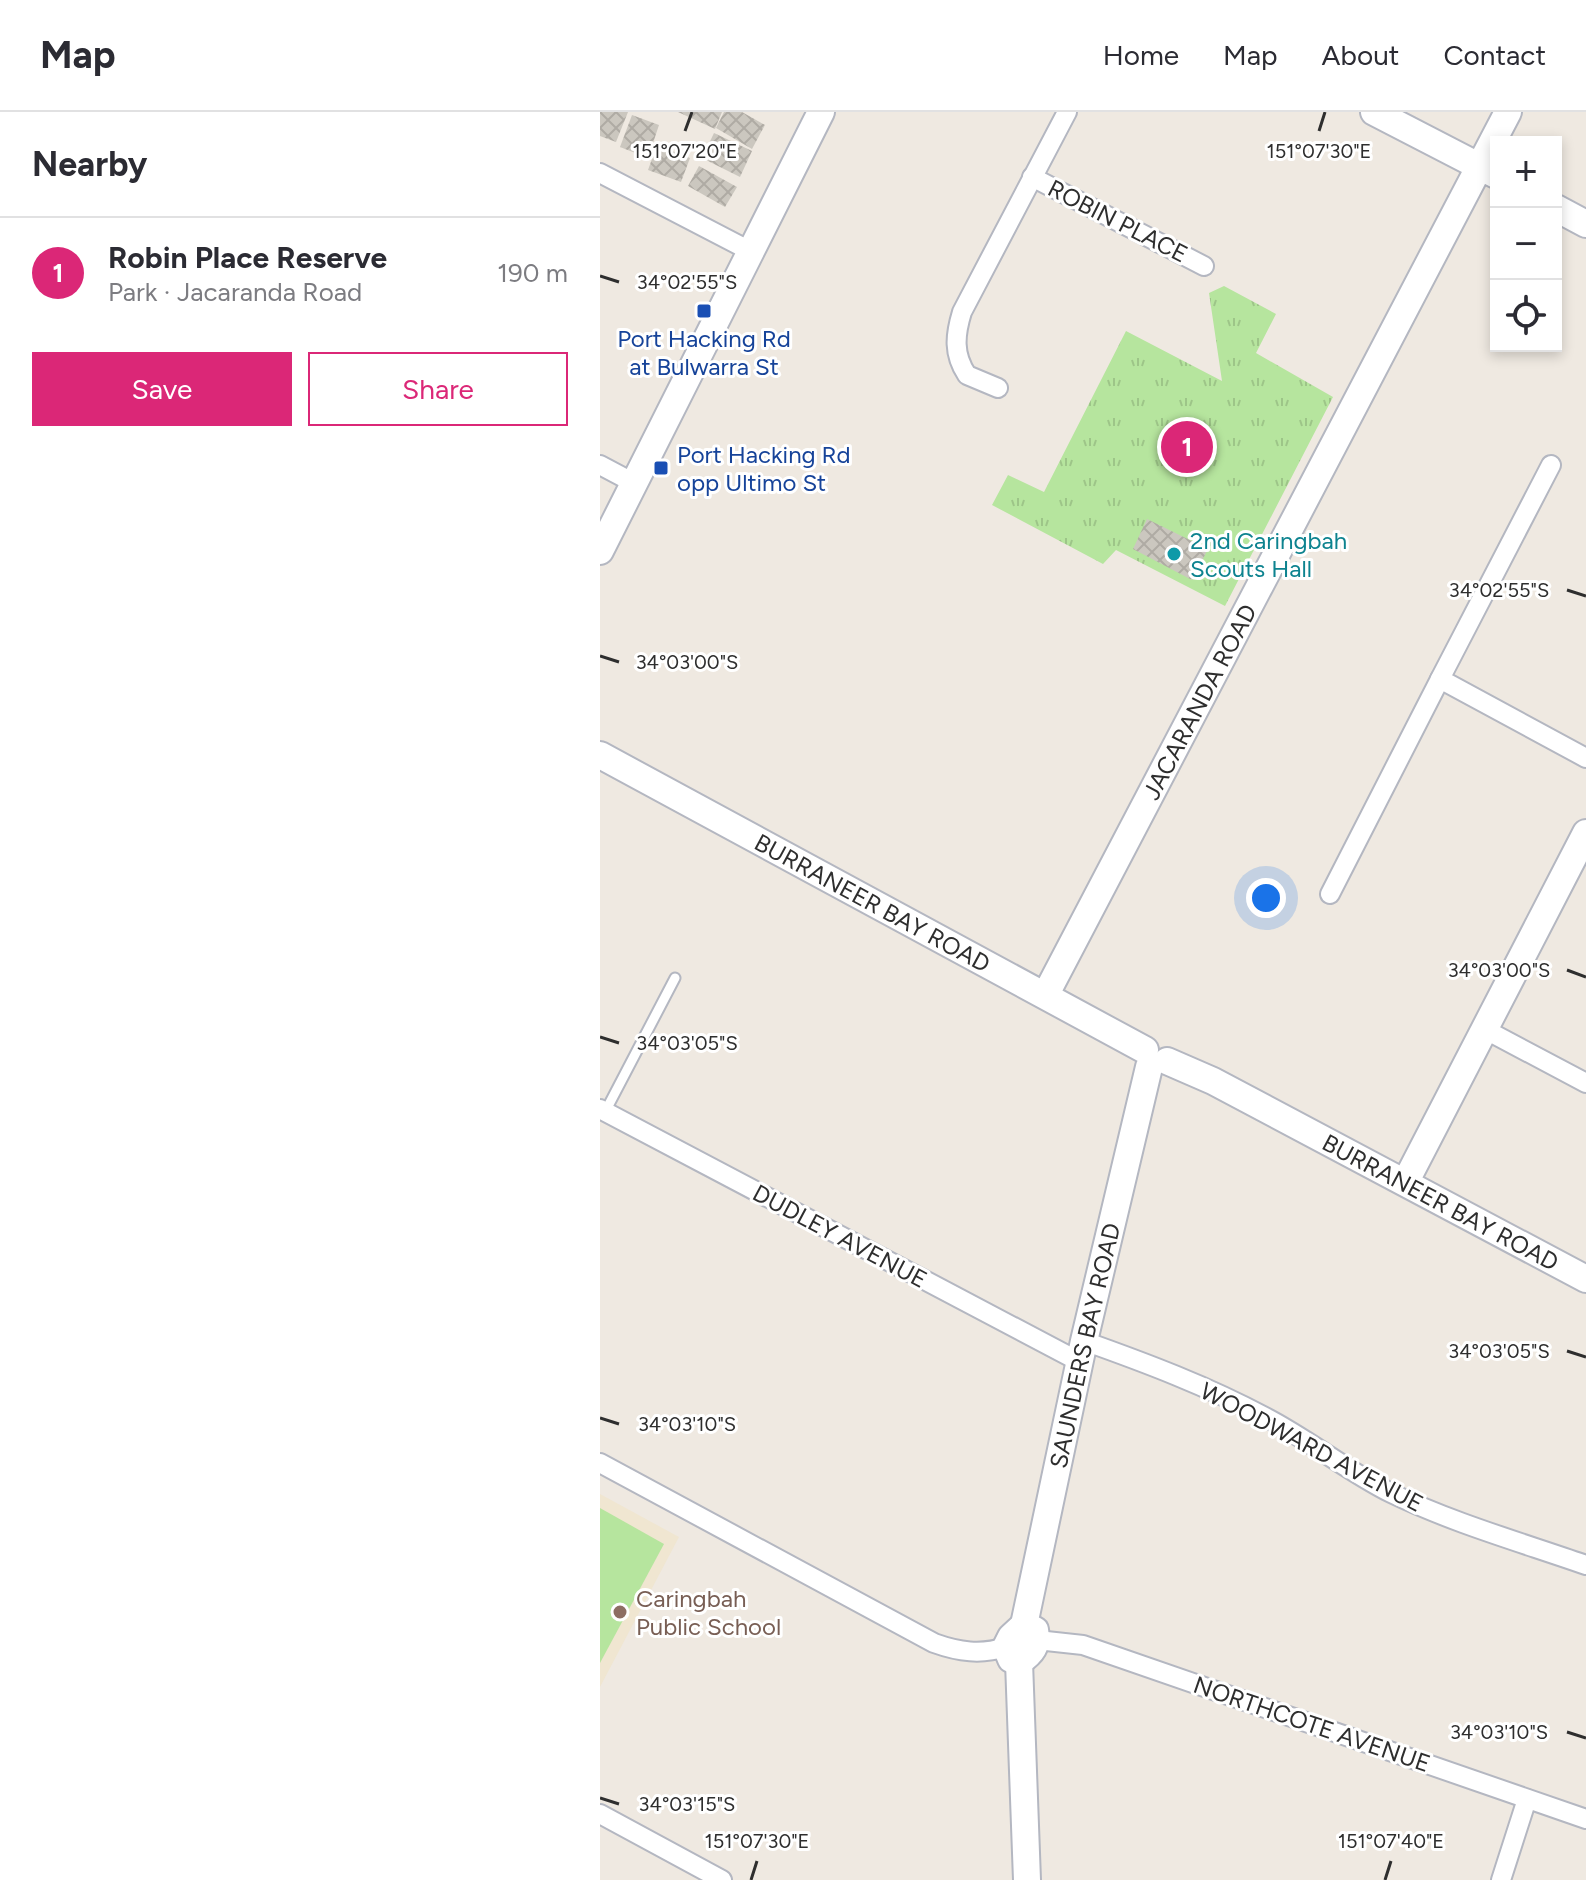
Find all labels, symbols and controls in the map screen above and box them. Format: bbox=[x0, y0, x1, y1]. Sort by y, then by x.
text: Map bbox=[40, 32, 116, 78]
text: Home bbox=[1103, 38, 1179, 72]
text: Map bbox=[1223, 38, 1278, 72]
text: About bbox=[1322, 38, 1399, 72]
text: Contact bbox=[1443, 38, 1546, 72]
map controls bbox=[1490, 136, 1562, 352]
button: + bbox=[1490, 136, 1562, 208]
text: 151°07'20"E bbox=[632, 139, 738, 163]
text: 151°07'30"E bbox=[1267, 139, 1371, 163]
text: Nearby bbox=[32, 144, 147, 185]
street label: ROBIN PLACE bbox=[1043, 173, 1193, 269]
button: − bbox=[1490, 208, 1562, 280]
text: Robin Place Reserve bbox=[108, 239, 387, 276]
text: 1 bbox=[53, 257, 63, 289]
text: 190 m bbox=[497, 257, 568, 289]
text: 34°02'55"S bbox=[637, 270, 737, 294]
text: Park · Jacaranda Road bbox=[108, 276, 362, 308]
button: locate bbox=[1490, 280, 1562, 352]
marker: Port Hacking Rd at Bulwarra St bbox=[695, 302, 713, 320]
place label: Port Hacking Rd at Bulwarra St bbox=[617, 324, 791, 381]
button: Save bbox=[32, 352, 292, 426]
button: Share bbox=[308, 352, 568, 426]
pin: 1 bbox=[1161, 417, 1213, 477]
place label: Port Hacking Rd opp Ultimo St bbox=[677, 440, 851, 497]
marker: Port Hacking Rd opp Ultimo St bbox=[652, 459, 670, 477]
place label: 2nd Caringbah Scouts Hall bbox=[1190, 526, 1347, 583]
marker: 2nd Caringbah Scouts Hall bbox=[1165, 545, 1183, 563]
text: 34°02'55"S bbox=[1449, 578, 1549, 602]
street label: JACARANDA ROAD bbox=[1136, 599, 1262, 804]
text: 34°03'00"S bbox=[636, 650, 738, 674]
street label: BURRANEER BAY ROAD bbox=[750, 827, 995, 978]
your location bbox=[1246, 878, 1286, 918]
text: 34°03'00"S bbox=[1448, 958, 1550, 982]
text: 34°03'05"S bbox=[636, 1031, 738, 1055]
street label: BURRANEER BAY ROAD bbox=[1318, 1127, 1564, 1276]
street label: DUDLEY AVENUE bbox=[748, 1178, 932, 1294]
street label: SAUNDERS BAY ROAD bbox=[1043, 1220, 1126, 1471]
text: 34°03'05"S bbox=[1448, 1339, 1550, 1363]
street label: WOODWARD AVENUE bbox=[1196, 1376, 1428, 1518]
text: 34°03'10"S bbox=[638, 1412, 736, 1436]
place label: Caringbah Public School bbox=[636, 1584, 781, 1641]
marker: Caringbah Public School bbox=[611, 1603, 629, 1621]
street label: NORTHCOTE AVENUE bbox=[1190, 1670, 1434, 1778]
text: 34°03'10"S bbox=[1450, 1720, 1548, 1744]
text: 34°03'15"S bbox=[639, 1792, 735, 1816]
text: 151°07'30"E bbox=[705, 1829, 809, 1853]
text: 151°07'40"E bbox=[1338, 1829, 1444, 1853]

